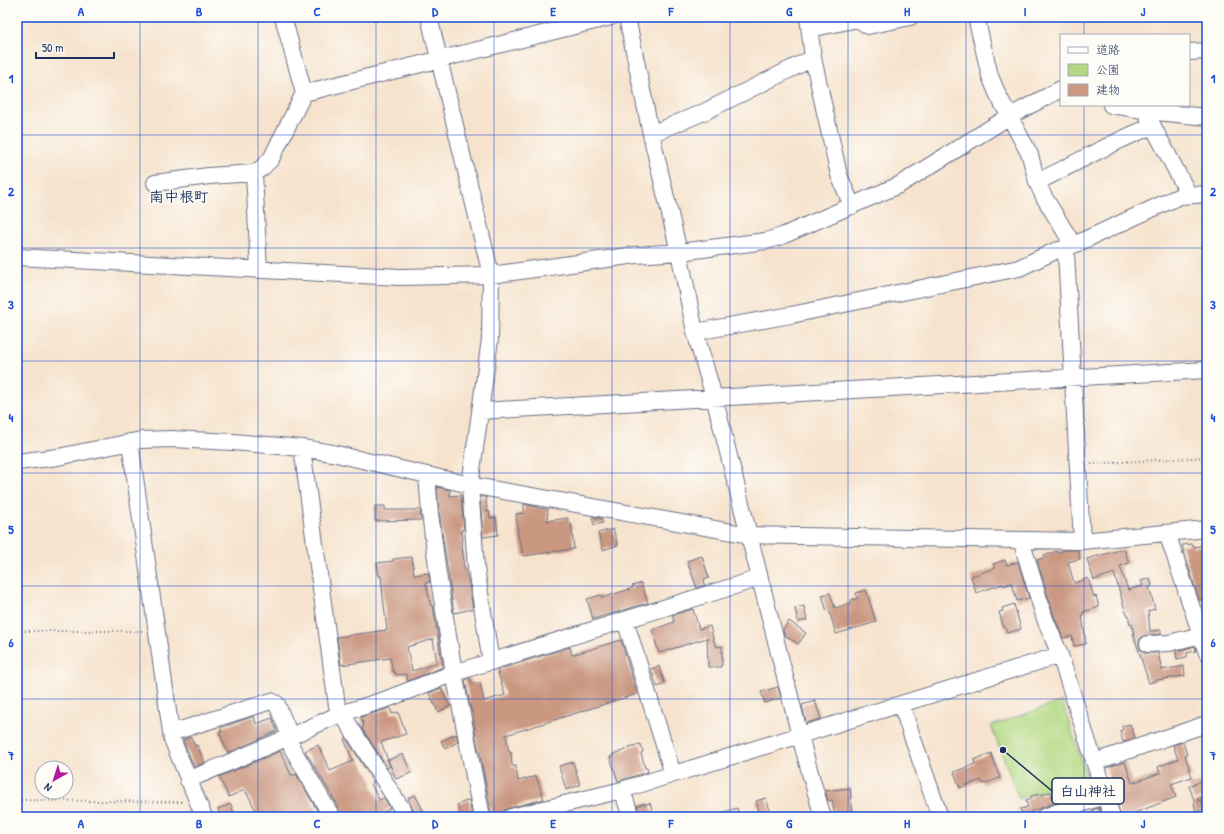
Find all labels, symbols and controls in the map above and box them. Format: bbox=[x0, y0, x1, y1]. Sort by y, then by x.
text: A bbox=[78, 2, 85, 20]
text: B bbox=[196, 2, 203, 20]
text: C bbox=[313, 2, 321, 20]
text: D bbox=[432, 2, 439, 20]
text: E bbox=[550, 2, 556, 20]
text: F bbox=[668, 2, 675, 20]
text: G bbox=[786, 2, 793, 20]
text: H bbox=[904, 2, 910, 20]
text: I bbox=[1023, 2, 1027, 20]
text: J bbox=[1141, 2, 1146, 20]
scale bar bbox=[36, 34, 114, 60]
legend bbox=[1060, 34, 1190, 106]
text: 50 m bbox=[42, 39, 63, 56]
text: 道路 bbox=[1096, 41, 1120, 58]
text: 公園 bbox=[1096, 61, 1120, 78]
text: 1 bbox=[9, 69, 14, 87]
text: 1 bbox=[1211, 69, 1216, 87]
text: 建物 bbox=[1096, 81, 1120, 98]
text: 2 bbox=[8, 182, 15, 200]
text: 2 bbox=[1210, 182, 1217, 200]
district label: 南中根町 bbox=[149, 186, 209, 207]
text: 3 bbox=[8, 295, 14, 313]
text: 3 bbox=[1210, 295, 1216, 313]
text: 4 bbox=[9, 408, 14, 426]
text: 4 bbox=[1211, 408, 1216, 426]
text: 5 bbox=[8, 520, 14, 538]
text: 5 bbox=[1210, 520, 1216, 538]
text: 6 bbox=[8, 633, 14, 651]
text: 6 bbox=[1210, 633, 1216, 651]
text: 7 bbox=[7, 746, 15, 764]
text: 7 bbox=[1209, 746, 1217, 764]
north arrow bbox=[34, 760, 74, 800]
callout: 白山神社 bbox=[1052, 778, 1124, 804]
text: N bbox=[41, 780, 54, 795]
text: 白山神社 bbox=[1060, 781, 1116, 800]
text: A bbox=[78, 814, 85, 832]
text: B bbox=[196, 814, 203, 832]
text: C bbox=[313, 814, 321, 832]
text: D bbox=[432, 814, 439, 832]
text: E bbox=[550, 814, 556, 832]
text: F bbox=[668, 814, 675, 832]
text: G bbox=[786, 814, 793, 832]
text: H bbox=[904, 814, 910, 832]
text: I bbox=[1023, 814, 1027, 832]
text: J bbox=[1141, 814, 1146, 832]

